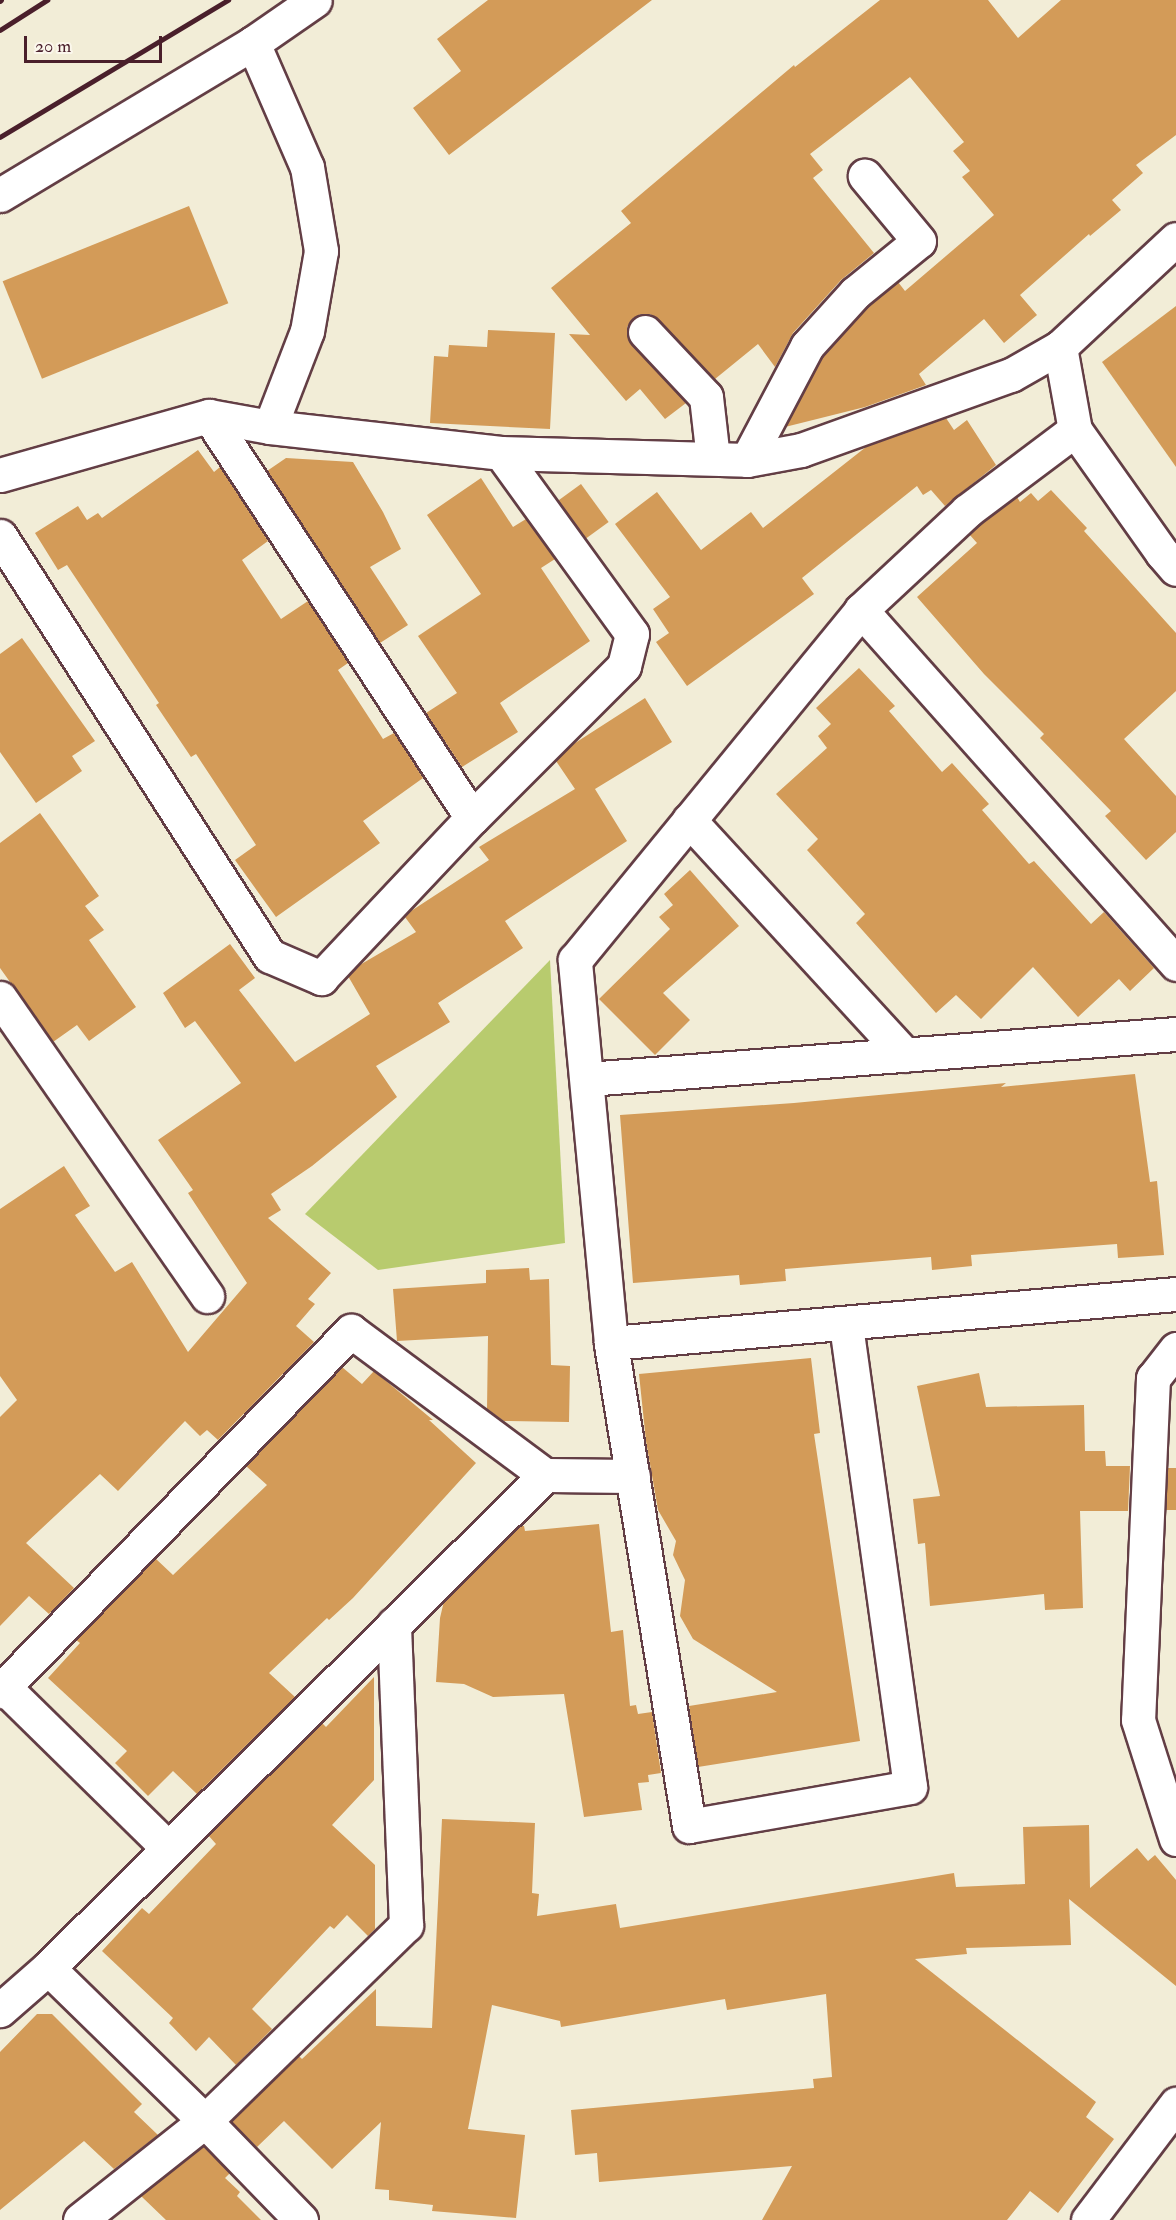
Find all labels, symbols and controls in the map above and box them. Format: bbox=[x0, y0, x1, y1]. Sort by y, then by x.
scale bar bbox=[27, 24, 165, 62]
text: 20 m bbox=[35, 35, 71, 58]

